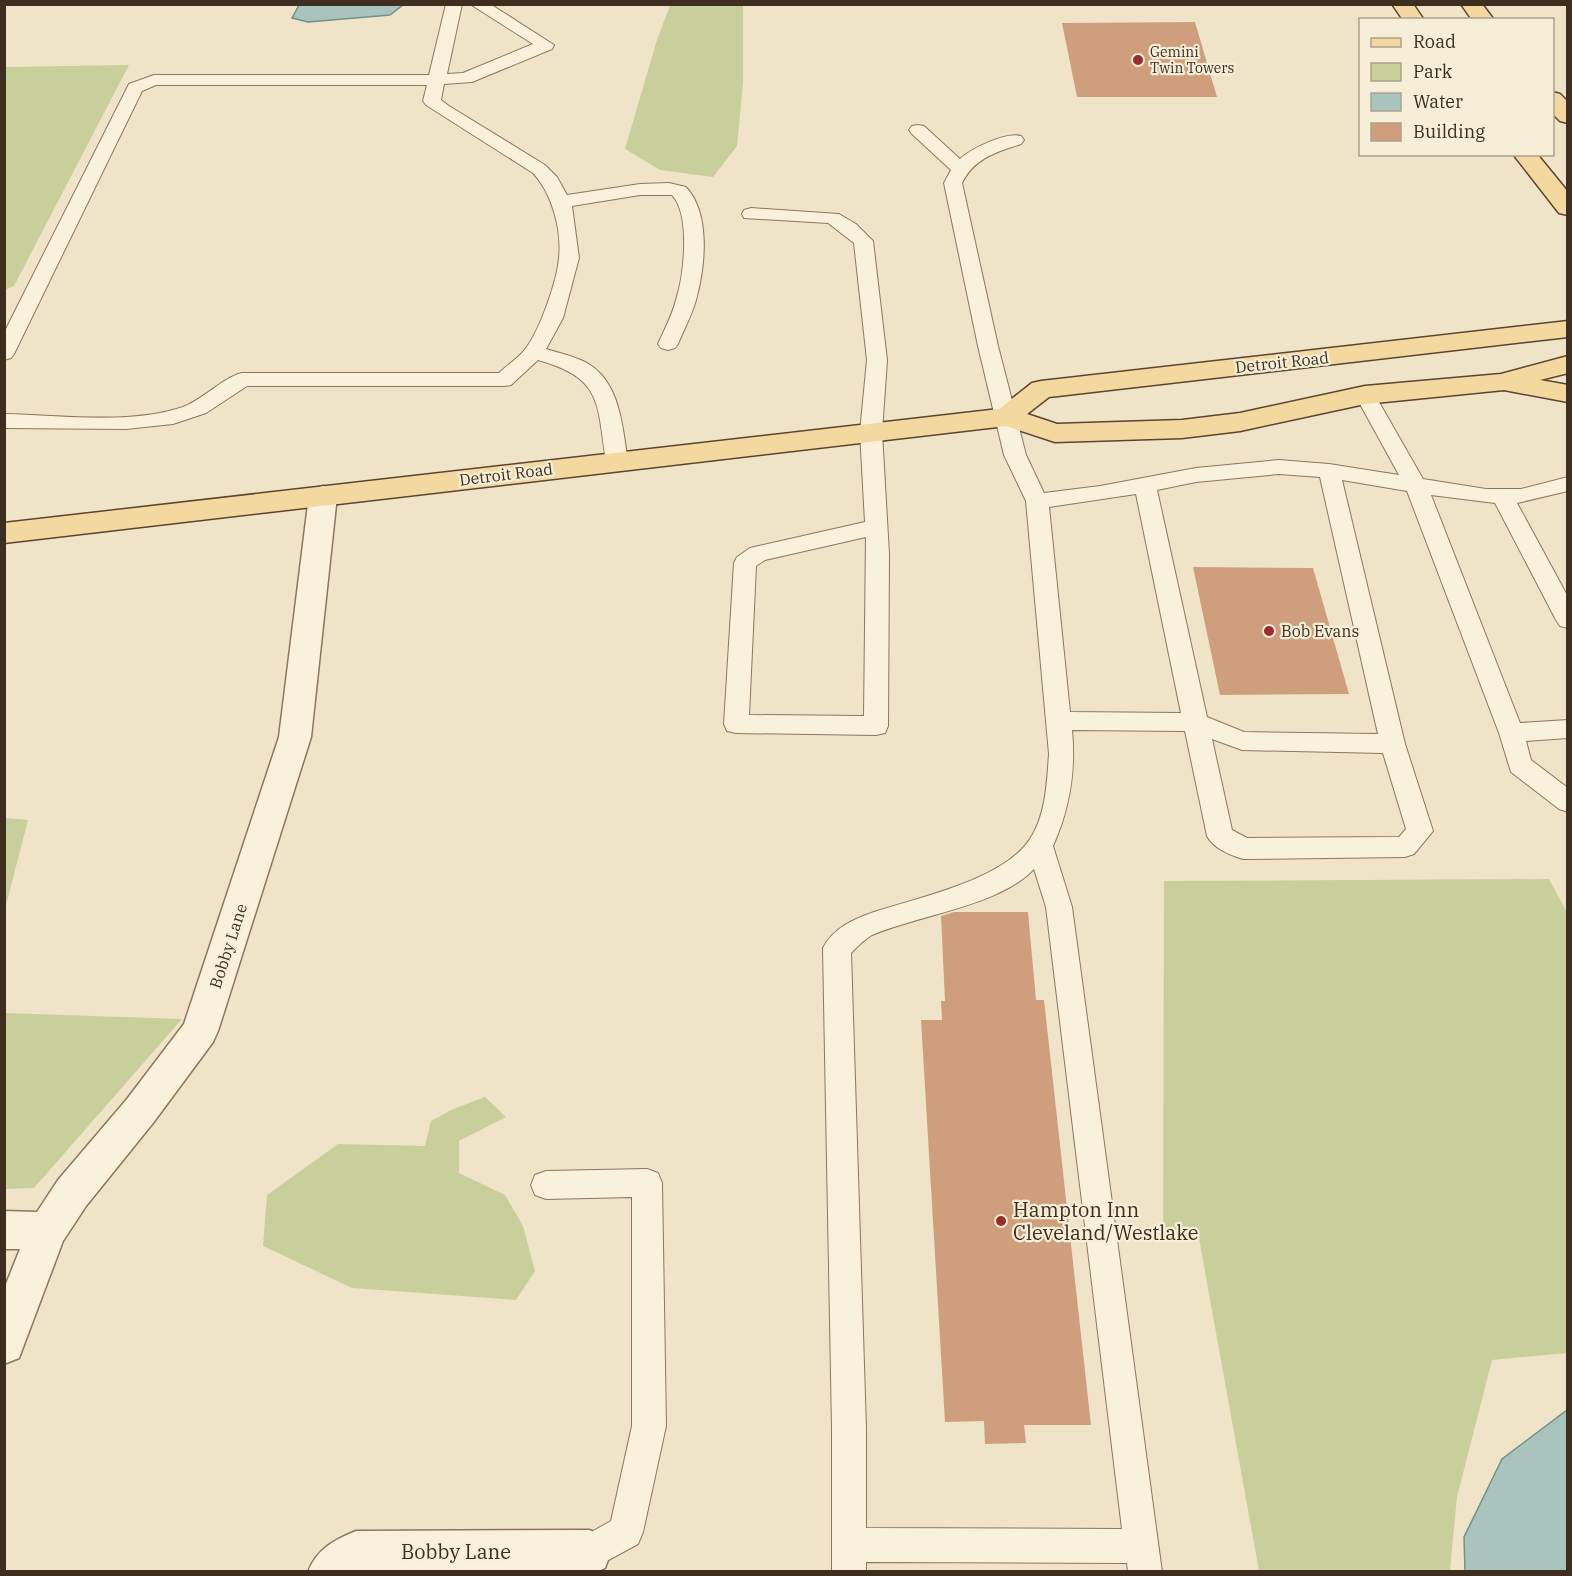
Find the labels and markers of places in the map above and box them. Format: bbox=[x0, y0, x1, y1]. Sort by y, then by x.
place label: Gemini Twin Towers bbox=[1150, 43, 1234, 77]
marker: Gemini Twin Towers bbox=[1131, 53, 1145, 67]
place label: Bob Evans bbox=[1281, 621, 1359, 641]
marker: Bob Evans bbox=[1262, 624, 1276, 638]
place label: Hampton Inn Cleveland/Westlake bbox=[1013, 1196, 1198, 1246]
marker: Hampton Inn Cleveland/Westlake bbox=[994, 1214, 1008, 1228]

